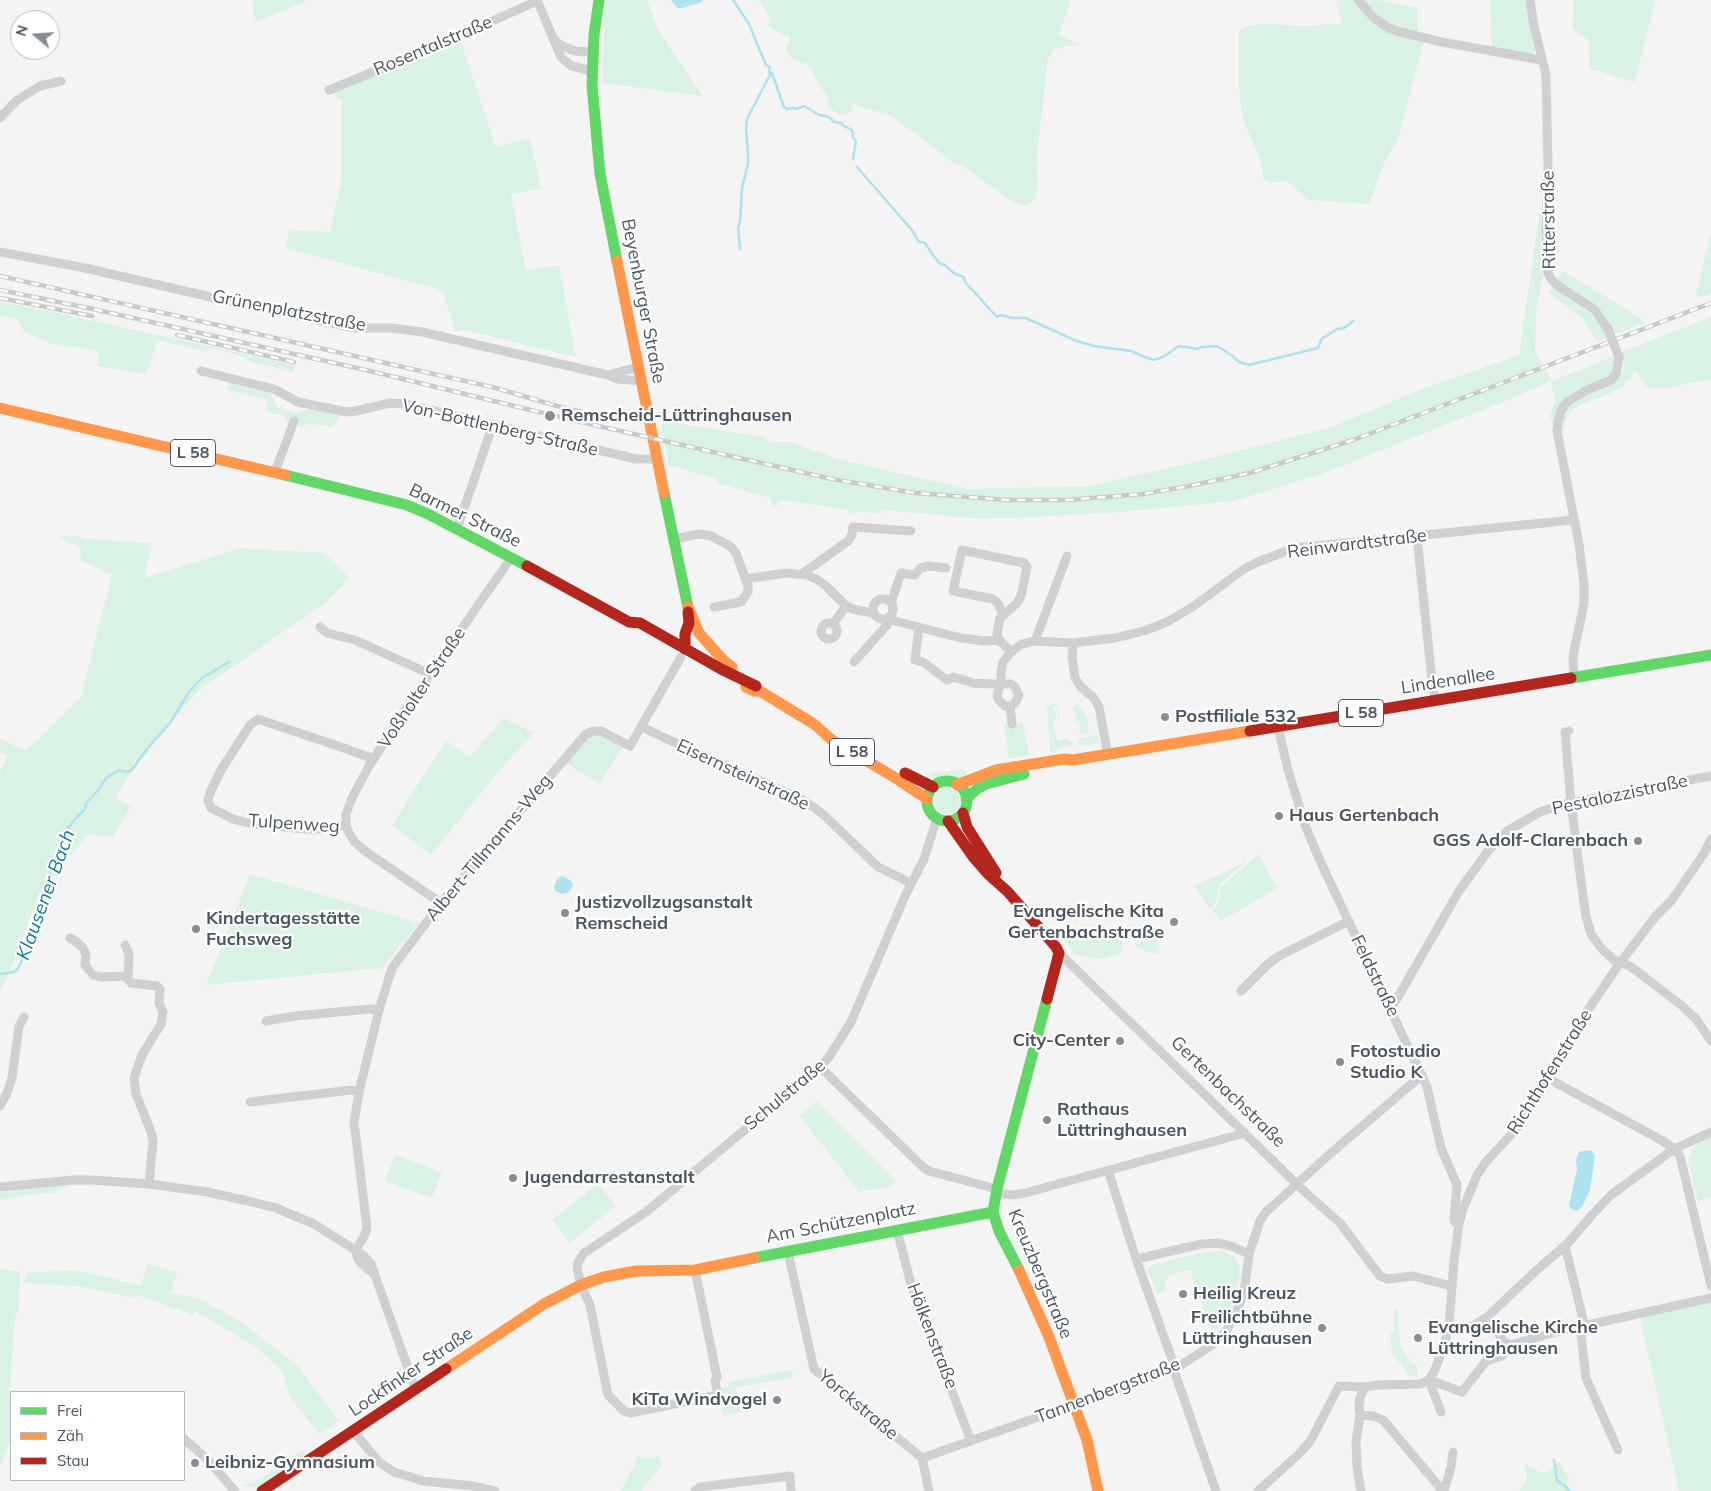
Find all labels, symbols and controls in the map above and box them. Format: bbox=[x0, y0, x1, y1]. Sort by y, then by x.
north arrow bbox=[10, 10, 60, 60]
street label: Rosentalstraße bbox=[370, 11, 496, 81]
text: N bbox=[11, 23, 32, 38]
street label: Ritterstraße bbox=[1537, 170, 1561, 270]
street label: Beyenburger Straße bbox=[616, 217, 670, 385]
street label: Grünenplatzstraße bbox=[210, 286, 368, 336]
street label: Von-Bottlenberg-Straße bbox=[400, 395, 600, 461]
place label: Remscheid-Lüttringhausen bbox=[561, 405, 792, 427]
marker: Remscheid-Lüttringhausen bbox=[543, 409, 557, 423]
road number: L 58 bbox=[170, 439, 216, 466]
street label: Barmer Straße bbox=[405, 479, 525, 553]
street label: Reinwardtstraße bbox=[1286, 525, 1428, 563]
street label: Voßholter Straße bbox=[373, 623, 471, 753]
street label: Lindenallee bbox=[1400, 663, 1496, 699]
road number: L 58 bbox=[1338, 700, 1384, 726]
place label: Postfiliale 532 bbox=[1175, 706, 1297, 728]
marker: Postfiliale 532 bbox=[1159, 711, 1171, 723]
street label: Eisernsteinstraße bbox=[673, 735, 813, 815]
road number: L 58 bbox=[830, 739, 874, 766]
street label: Albert-Tillmanns-Weg bbox=[421, 770, 557, 926]
street label: Pestalozzistraße bbox=[1550, 770, 1690, 820]
place label: Haus Gertenbach bbox=[1289, 805, 1439, 827]
street label: Tulpenweg bbox=[248, 810, 340, 838]
marker: Haus Gertenbach bbox=[1273, 810, 1285, 822]
water label: Klausener Bach bbox=[12, 827, 80, 963]
place label: GGS Adolf-Clarenbach bbox=[1432, 830, 1628, 852]
marker: GGS Adolf-Clarenbach bbox=[1632, 835, 1644, 847]
place label: Justizvollzugsanstalt Remscheid bbox=[575, 892, 753, 934]
place label: Evangelische Kita Gertenbachstraße bbox=[1008, 901, 1164, 944]
marker: Justizvollzugsanstalt Remscheid bbox=[559, 907, 571, 919]
place label: Kindertagesstätte Fuchsweg bbox=[206, 908, 360, 951]
marker: Evangelische Kita Gertenbachstraße bbox=[1168, 916, 1180, 928]
marker: Kindertagesstätte Fuchsweg bbox=[190, 923, 202, 935]
street label: Feldstraße bbox=[1346, 932, 1404, 1020]
street label: Richthofenstraße bbox=[1503, 1006, 1597, 1138]
place label: City-Center bbox=[1013, 1030, 1110, 1052]
street label: Gertenbachstraße bbox=[1166, 1032, 1290, 1152]
marker: City-Center bbox=[1114, 1035, 1126, 1047]
place label: Fotostudio Studio K bbox=[1350, 1041, 1441, 1084]
street label: Schulstraße bbox=[740, 1055, 830, 1135]
marker: Fotostudio Studio K bbox=[1334, 1056, 1346, 1068]
place label: Rathaus Lüttringhausen bbox=[1057, 1099, 1187, 1142]
marker: Rathaus Lüttringhausen bbox=[1041, 1114, 1053, 1126]
place label: Jugendarrestanstalt bbox=[523, 1167, 695, 1189]
marker: Jugendarrestanstalt bbox=[507, 1172, 519, 1184]
street label: Am Schützenplatz bbox=[764, 1198, 918, 1248]
street label: Kreuzbergstraße bbox=[1003, 1206, 1077, 1342]
street label: Hölkenstraße bbox=[902, 1280, 962, 1392]
place label: Heilig Kreuz bbox=[1193, 1283, 1296, 1305]
marker: Heilig Kreuz bbox=[1177, 1288, 1189, 1300]
place label: Freilichtbühne Lüttringhausen bbox=[1182, 1307, 1312, 1350]
place label: Evangelische Kirche Lüttringhausen bbox=[1428, 1317, 1598, 1360]
street label: Lockfinker Straße bbox=[345, 1322, 477, 1422]
marker: Freilichtbühne Lüttringhausen bbox=[1316, 1322, 1328, 1334]
marker: Evangelische Kirche Lüttringhausen bbox=[1412, 1332, 1424, 1344]
street label: Tannenbergstraße bbox=[1033, 1353, 1183, 1429]
street label: Yorckstraße bbox=[814, 1365, 902, 1445]
place label: KiTa Windvogel bbox=[632, 1389, 767, 1411]
legend bbox=[10, 1391, 185, 1481]
marker: KiTa Windvogel bbox=[771, 1394, 783, 1406]
text: Frei bbox=[57, 1401, 82, 1420]
text: Zäh bbox=[57, 1426, 84, 1445]
text: Stau bbox=[57, 1451, 89, 1470]
place label: Leibniz-Gymnasium bbox=[205, 1452, 375, 1474]
marker: Leibniz-Gymnasium bbox=[189, 1457, 201, 1469]

